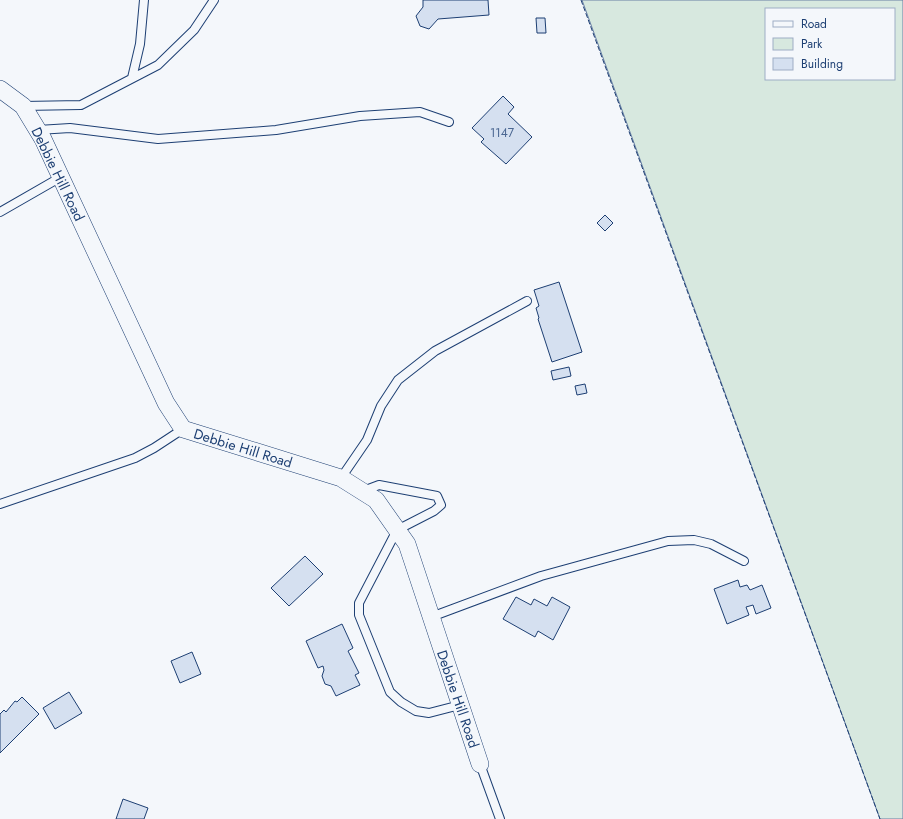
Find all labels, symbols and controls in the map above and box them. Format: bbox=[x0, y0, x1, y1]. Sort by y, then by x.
legend bbox=[765, 8, 895, 80]
text: Road bbox=[801, 15, 827, 33]
text: Park bbox=[801, 35, 823, 53]
text: Building bbox=[801, 55, 843, 73]
street label: Debbie Hill Road bbox=[27, 124, 89, 224]
house number: 1147 bbox=[490, 124, 515, 142]
street label: Debbie Hill Road bbox=[191, 423, 295, 473]
street label: Debbie Hill Road bbox=[432, 647, 484, 751]

